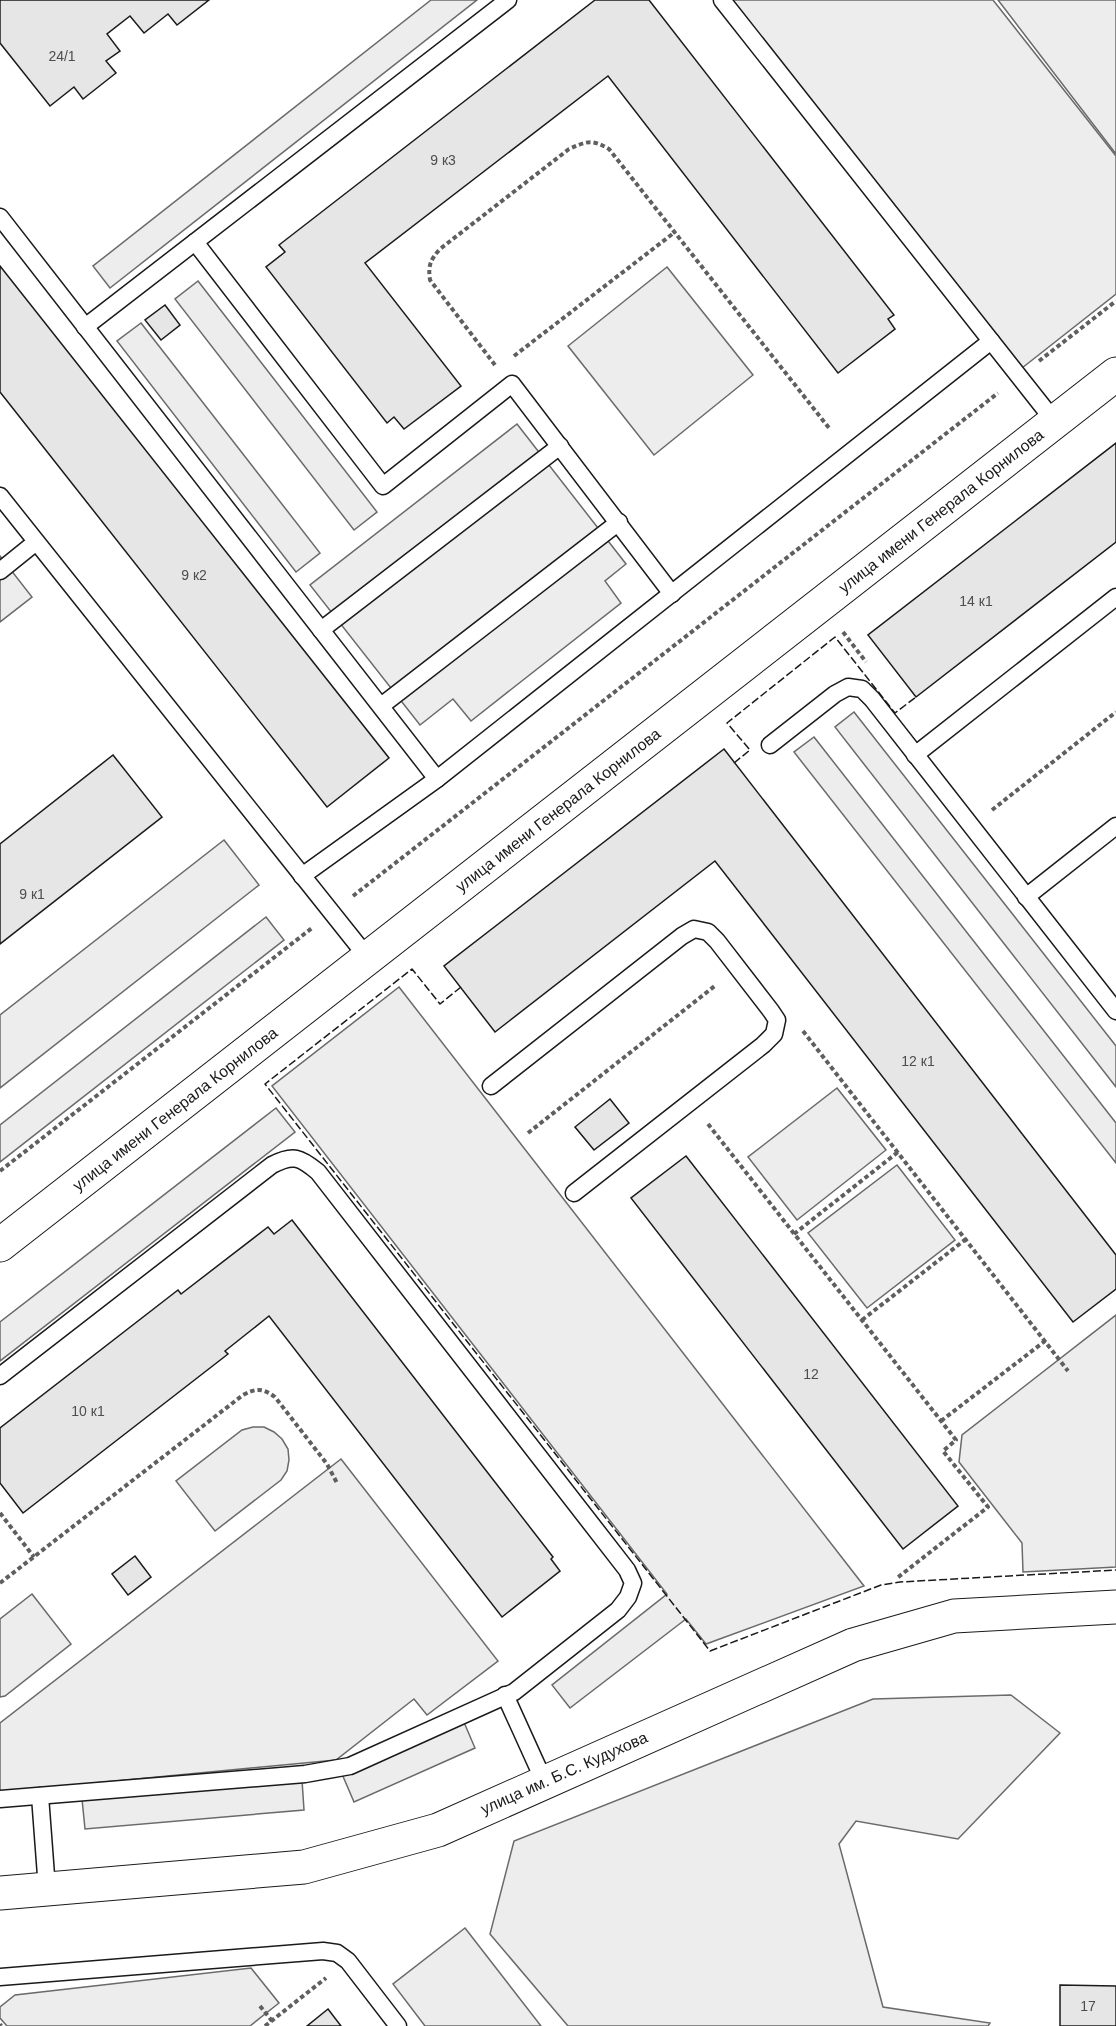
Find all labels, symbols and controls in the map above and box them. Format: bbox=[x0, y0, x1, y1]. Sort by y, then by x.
house number: 24/1 bbox=[48, 48, 76, 64]
house number: 9 к3 bbox=[430, 152, 456, 168]
street label: улица имени Генерала Корнилова bbox=[835, 426, 1047, 596]
house number: 9 к2 bbox=[181, 567, 207, 583]
house number: 14 к1 bbox=[959, 593, 993, 609]
street label: улица имени Генерала Корнилова bbox=[452, 725, 664, 895]
house number: 9 к1 bbox=[19, 886, 45, 902]
street label: улица имени Генерала Корнилова bbox=[69, 1024, 281, 1194]
house number: 12 к1 bbox=[901, 1053, 935, 1069]
house number: 12 bbox=[803, 1366, 819, 1382]
house number: 10 к1 bbox=[71, 1403, 105, 1419]
street label: улица им. Б.С. Кудухова bbox=[478, 1728, 650, 1818]
house number: 17 bbox=[1080, 1998, 1096, 2014]

